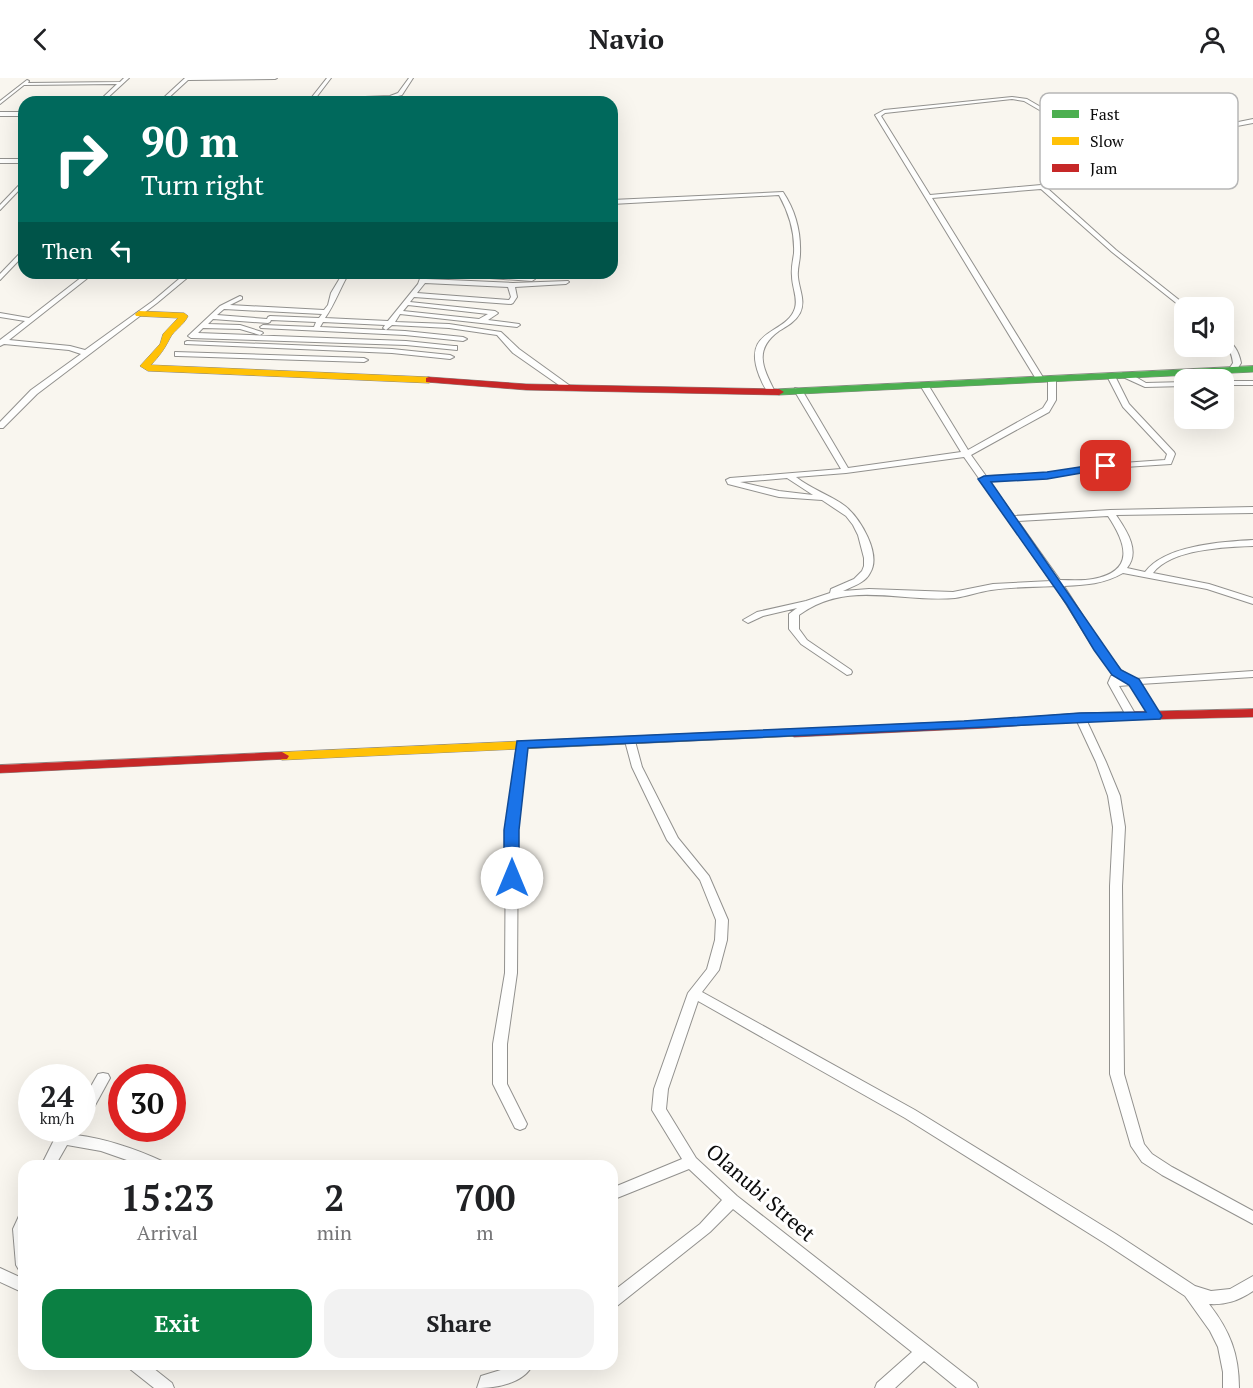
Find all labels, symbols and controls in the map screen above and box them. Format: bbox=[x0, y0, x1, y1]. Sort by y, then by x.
text: Navio bbox=[589, 21, 664, 57]
icon: back bbox=[24, 23, 57, 56]
icon: person bbox=[1196, 23, 1229, 56]
legend bbox=[1040, 93, 1238, 189]
text: Fast bbox=[1090, 103, 1120, 125]
text: 90 m bbox=[141, 113, 239, 169]
icon: right bbox=[42, 120, 120, 198]
text: Slow bbox=[1090, 130, 1124, 152]
text: Jam bbox=[1090, 157, 1118, 179]
text: Turn right bbox=[141, 167, 264, 203]
icon: left bbox=[105, 234, 138, 267]
text: Then bbox=[42, 236, 93, 265]
map controls bbox=[1174, 297, 1234, 429]
button: sound bbox=[1174, 297, 1234, 357]
button: layers bbox=[1174, 369, 1234, 429]
pin bbox=[1080, 440, 1131, 491]
icon: arrive bbox=[1089, 449, 1122, 482]
position arrow bbox=[480, 846, 544, 910]
speed limit sign: 30 bbox=[108, 1064, 186, 1142]
text: 24 bbox=[40, 1076, 74, 1116]
text: km/h bbox=[40, 1108, 74, 1128]
street label: Olanubi Street bbox=[701, 1137, 822, 1247]
text: 15:23 bbox=[121, 1174, 214, 1221]
text: 2 bbox=[324, 1174, 345, 1221]
text: 700 bbox=[454, 1174, 515, 1221]
text: Arrival bbox=[137, 1219, 198, 1246]
text: min bbox=[317, 1219, 352, 1246]
text: m bbox=[476, 1219, 494, 1246]
button: Exit bbox=[42, 1289, 312, 1358]
button: Share bbox=[324, 1289, 594, 1358]

